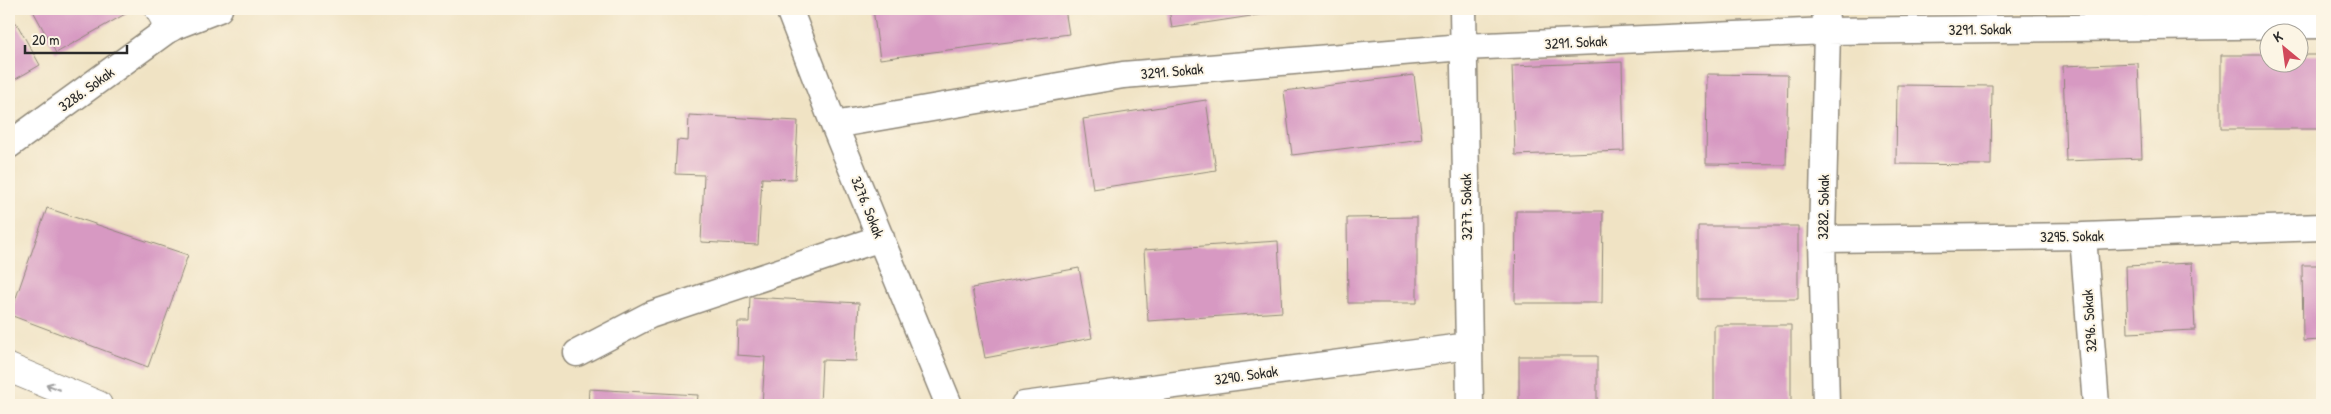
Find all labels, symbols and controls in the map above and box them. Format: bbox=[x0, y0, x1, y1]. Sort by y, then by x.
street label: 3291. Sokak bbox=[1949, 18, 2011, 40]
scale bar bbox=[25, 22, 128, 54]
north arrow bbox=[2258, 22, 2308, 72]
text: K bbox=[2270, 26, 2286, 46]
text: 20 m bbox=[32, 29, 59, 50]
street label: 3291. Sokak bbox=[1544, 30, 1608, 54]
street label: 3291. Sokak bbox=[1140, 58, 1204, 84]
street label: 3286. Sokak bbox=[54, 62, 118, 116]
street label: 3276. Sokak bbox=[846, 173, 890, 241]
street label: 3277. Sokak bbox=[1455, 174, 1477, 240]
street label: 3282. Sokak bbox=[1812, 174, 1834, 240]
street label: 3295. Sokak bbox=[2040, 225, 2104, 247]
street label: 3296. Sokak bbox=[2076, 289, 2102, 353]
street label: 3290. Sokak bbox=[1213, 360, 1279, 390]
one-way arrow bbox=[46, 381, 61, 391]

